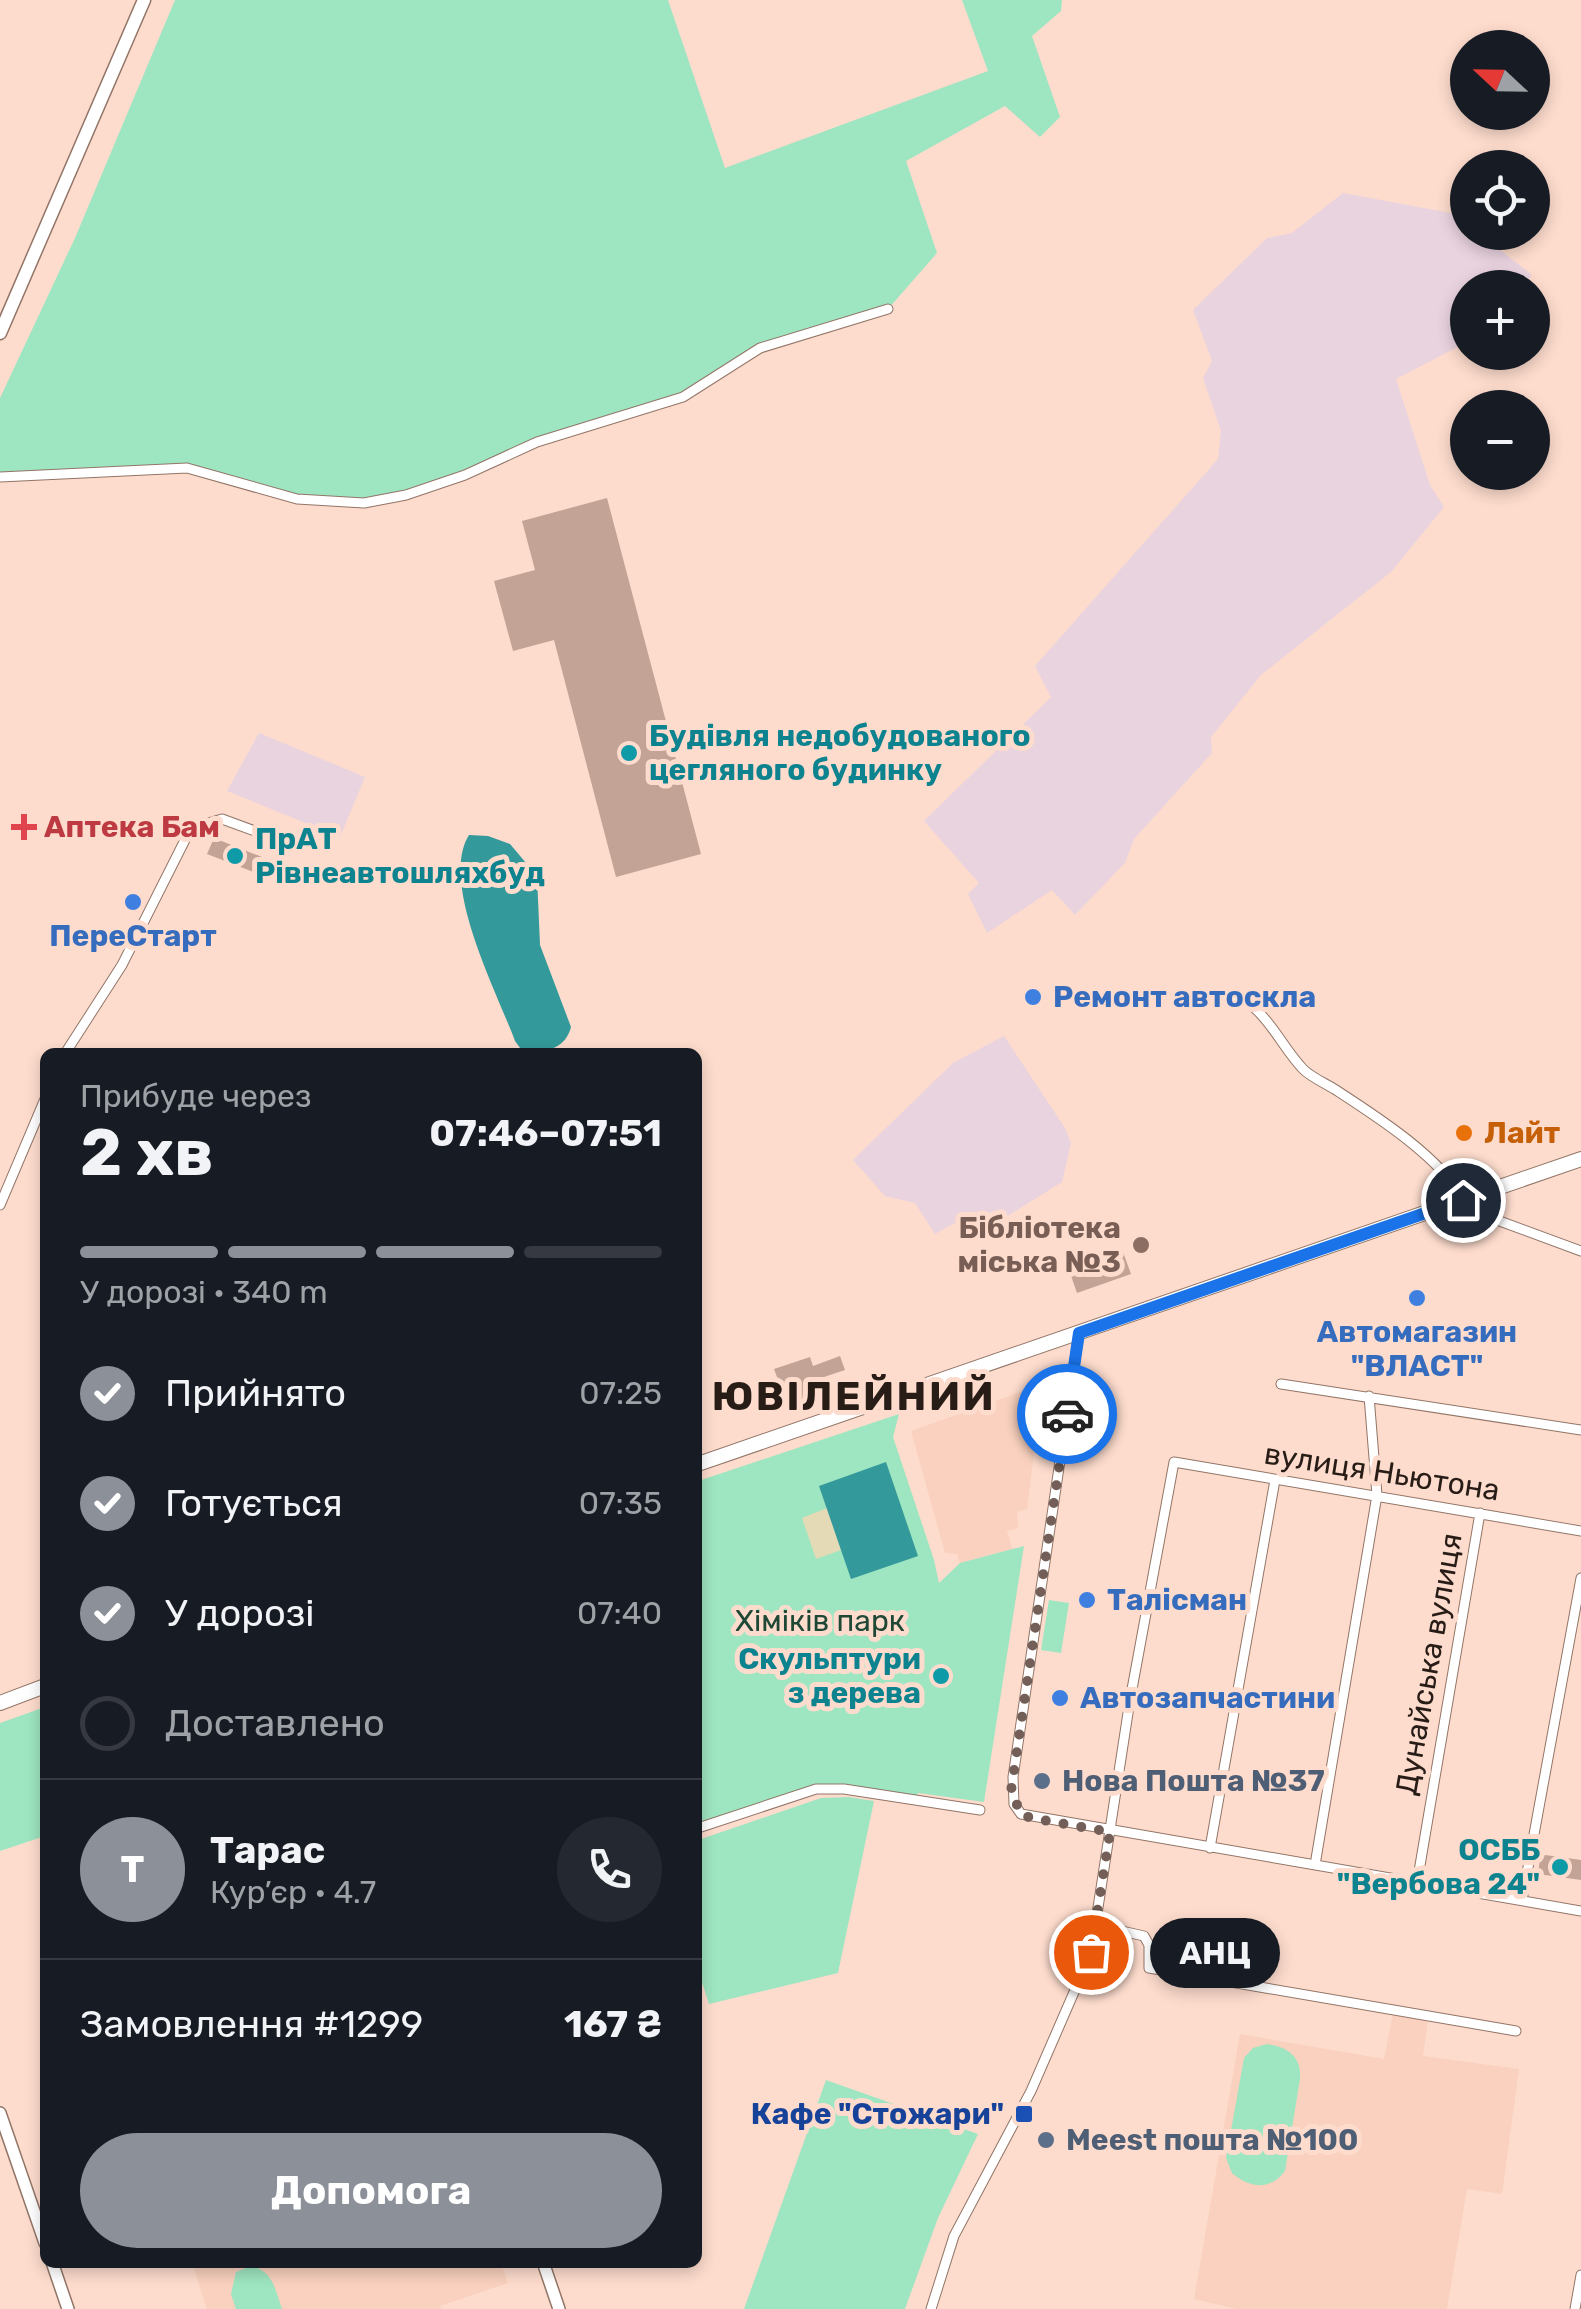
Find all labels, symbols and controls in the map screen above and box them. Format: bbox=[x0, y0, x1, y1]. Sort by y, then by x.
north arrow bbox=[1450, 30, 1550, 130]
map controls bbox=[1450, 30, 1550, 490]
button: locate bbox=[1450, 150, 1550, 250]
button: + bbox=[1450, 270, 1550, 370]
button: − bbox=[1450, 390, 1550, 490]
place label: Будівля недобудованого цегляного будинку bbox=[649, 718, 1031, 788]
marker: Будівля недобудованого цегляного будинку bbox=[618, 742, 640, 764]
place label: Аптека Бам bbox=[44, 809, 220, 845]
marker: Аптека Бам bbox=[13, 816, 35, 838]
place label: ПрАТ Рівнеавтошляхбуд bbox=[255, 821, 545, 891]
marker: ПрАТ Рівнеавтошляхбуд bbox=[224, 845, 246, 867]
marker: ПереСтарт bbox=[122, 891, 144, 913]
place label: ПереСтарт bbox=[49, 918, 217, 954]
place label: Ремонт автоскла bbox=[1053, 979, 1316, 1015]
marker: Ремонт автоскла bbox=[1022, 986, 1044, 1008]
text: Прибуде через bbox=[80, 1077, 311, 1115]
text: 07:46–07:51 bbox=[429, 1110, 662, 1156]
text: 2 хв bbox=[80, 1114, 214, 1191]
place label: Лайт bbox=[1484, 1115, 1561, 1151]
marker: Лайт bbox=[1453, 1122, 1475, 1144]
pin bbox=[1421, 1158, 1506, 1243]
icon: home bbox=[1436, 1173, 1491, 1228]
place label: Бібліотека міська №3 bbox=[958, 1210, 1121, 1280]
marker: Бібліотека міська №3 bbox=[1130, 1234, 1152, 1256]
text: У дорозі · 340 m bbox=[80, 1273, 328, 1311]
marker: Автомагазин "ВЛАСТ" bbox=[1406, 1287, 1428, 1309]
place label: Автомагазин "ВЛАСТ" bbox=[1317, 1314, 1517, 1384]
courier bbox=[1017, 1364, 1117, 1464]
icon: check bbox=[80, 1366, 135, 1421]
text: Прийнято bbox=[165, 1370, 346, 1416]
district label: ЮВІЛЕЙНИЙ bbox=[712, 1373, 996, 1420]
text: 07:25 bbox=[579, 1374, 662, 1412]
icon: car bbox=[1040, 1387, 1095, 1442]
street label: вулиця Ньютона bbox=[1262, 1436, 1502, 1508]
icon: check bbox=[80, 1476, 135, 1531]
text: Готується bbox=[165, 1480, 343, 1526]
text: 07:35 bbox=[579, 1484, 662, 1522]
street label: Дунайська вулиця bbox=[1388, 1530, 1470, 1798]
place label: Талісман bbox=[1107, 1582, 1247, 1618]
icon: check bbox=[80, 1586, 135, 1641]
marker: Талісман bbox=[1076, 1589, 1098, 1611]
text: У дорозі bbox=[165, 1590, 314, 1636]
text: 07:40 bbox=[577, 1594, 662, 1632]
park label: Хіміків парк bbox=[735, 1603, 905, 1639]
place label: Скульптури з дерева bbox=[738, 1641, 921, 1711]
marker: Скульптури з дерева bbox=[930, 1665, 952, 1687]
place label: Автозапчастини bbox=[1080, 1680, 1335, 1716]
marker: Автозапчастини bbox=[1049, 1687, 1071, 1709]
text: Доставлено bbox=[165, 1700, 385, 1746]
place label: Нова Пошта №37 bbox=[1062, 1763, 1325, 1799]
marker: Нова Пошта №37 bbox=[1031, 1770, 1053, 1792]
button: phone bbox=[557, 1817, 662, 1922]
text: Тарас bbox=[210, 1827, 325, 1873]
place label: ОСББ "Вербова 24" bbox=[1337, 1832, 1540, 1902]
text: Т bbox=[121, 1846, 144, 1892]
marker: ОСББ "Вербова 24" bbox=[1549, 1856, 1571, 1878]
text: Кур’єр · 4.7 bbox=[210, 1873, 376, 1911]
pin bbox=[1049, 1910, 1134, 1995]
callout: АНЦ bbox=[1151, 1917, 1281, 1987]
icon: bag bbox=[1064, 1925, 1119, 1980]
text: АНЦ bbox=[1179, 1934, 1251, 1972]
text: Замовлення #1299 bbox=[80, 2001, 423, 2047]
text: 167 ₴ bbox=[564, 2001, 662, 2047]
place label: Кафе "Стожари" bbox=[751, 2096, 1004, 2132]
marker: Кафе "Стожари" bbox=[1013, 2103, 1035, 2125]
place label: Meest пошта №100 bbox=[1066, 2122, 1358, 2158]
marker: Meest пошта №100 bbox=[1035, 2129, 1057, 2151]
button: Допомога bbox=[80, 2133, 662, 2248]

